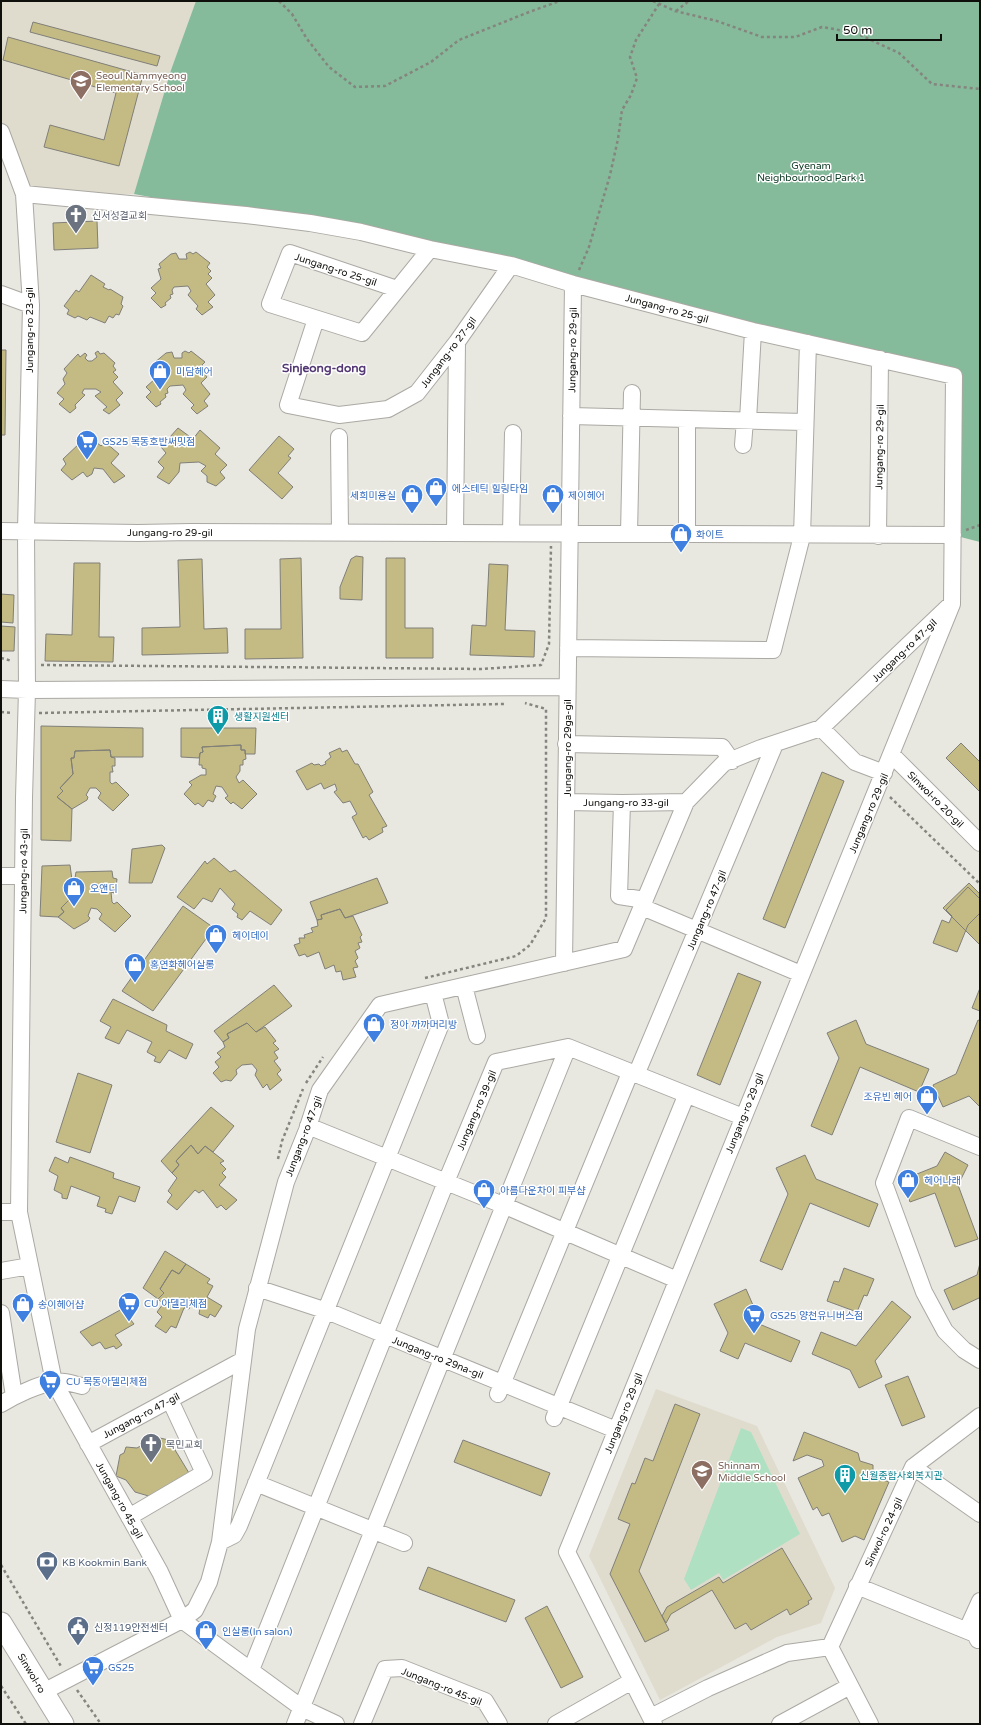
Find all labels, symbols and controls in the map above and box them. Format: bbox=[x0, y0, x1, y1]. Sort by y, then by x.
scale bar bbox=[837, 16, 941, 42]
text: 50 m bbox=[843, 23, 872, 37]
school or university icon: Seoul Nammyeong Elementary School bbox=[68, 68, 94, 101]
place label: Seoul Nammyeong Elementary School bbox=[96, 70, 186, 94]
park label: Gyenam Neighbourhood Park 1 bbox=[757, 160, 865, 184]
church icon: 신서성결교회 bbox=[63, 202, 89, 235]
place label: 신서성결교회 bbox=[92, 210, 147, 222]
street label: Jungang-ro 25-gil bbox=[293, 251, 378, 289]
street label: Jungang-ro 23-gil bbox=[24, 287, 36, 373]
street label: Jungang-ro 25-gil bbox=[624, 292, 710, 326]
street label: Jungang-ro 29-gil bbox=[566, 307, 580, 393]
street label: Jungang-ro 27-gil bbox=[418, 315, 479, 390]
shop icon: 미담헤어 bbox=[147, 358, 173, 391]
district label: Sinjeong-dong bbox=[282, 361, 366, 376]
place label: 미담헤어 bbox=[176, 366, 213, 378]
street label: Jungang-ro 29-gil bbox=[873, 404, 887, 490]
supermarket icon: GS25 목동호반써밋점 bbox=[74, 428, 100, 461]
place label: GS25 목동호반써밋점 bbox=[102, 436, 195, 448]
shop icon: 에스테틱 힐링타임 bbox=[423, 475, 449, 508]
shop icon: 세희미용실 bbox=[399, 482, 425, 515]
shop icon: 제이헤어 bbox=[540, 482, 566, 515]
place label: 에스테틱 힐링타임 bbox=[452, 483, 528, 495]
place label: 세희미용실 bbox=[350, 490, 396, 502]
place label: 제이헤어 bbox=[568, 490, 605, 502]
shop icon: 화이트 bbox=[668, 521, 694, 554]
street label: Jungang-ro 29-gil bbox=[127, 527, 213, 539]
place label: 화이트 bbox=[696, 529, 724, 541]
street label: Jungang-ro 47-gil bbox=[870, 617, 940, 685]
street label: Jungang-ro 29ga-gil bbox=[562, 699, 574, 797]
building icon: 생활지원센터 bbox=[205, 703, 231, 736]
place label: 생활지원센터 bbox=[234, 711, 289, 723]
street label: Sinwol-ro 20-gil bbox=[905, 769, 966, 830]
street label: Jungang-ro 29-gil bbox=[847, 772, 891, 855]
street label: Jungang-ro 33-gil bbox=[583, 797, 669, 809]
street label: Jungang-ro 43-gil bbox=[17, 828, 31, 914]
street label: Jungang-ro 47-gil bbox=[685, 869, 729, 952]
shop icon: 오앤디 bbox=[61, 875, 87, 908]
place label: 오앤디 bbox=[90, 883, 118, 895]
shop icon: 헤이데이 bbox=[203, 922, 229, 955]
place label: 헤이데이 bbox=[232, 930, 269, 942]
shop icon: 홍연화헤어살롱 bbox=[122, 951, 148, 984]
place label: 홍연화헤어살롱 bbox=[150, 959, 214, 971]
shop icon: 정아 까까머리방 bbox=[361, 1011, 387, 1044]
place label: 정아 까까머리방 bbox=[390, 1019, 457, 1031]
street label: Jungang-ro 39-gil bbox=[455, 1069, 499, 1152]
street label: Jungang-ro 29-gil bbox=[723, 1071, 767, 1155]
shop icon: 조유빈 헤어 bbox=[914, 1083, 940, 1116]
place label: 조유빈 헤어 bbox=[863, 1091, 912, 1103]
street label: Jungang-ro 47-gil bbox=[283, 1094, 325, 1178]
shop icon: 헤어나래 bbox=[895, 1167, 921, 1200]
place label: 헤어나래 bbox=[924, 1175, 961, 1187]
shop icon: 아름다운차이 피부샵 bbox=[471, 1177, 497, 1210]
place label: 아름다운차이 피부샵 bbox=[500, 1185, 586, 1197]
supermarket icon: CU 아델리체점 bbox=[116, 1290, 142, 1323]
shop icon: 송이헤어샵 bbox=[10, 1291, 36, 1324]
place label: CU 아델리체점 bbox=[144, 1298, 207, 1310]
place label: 송이헤어샵 bbox=[38, 1299, 85, 1311]
supermarket icon: GS25 양천유니버스점 bbox=[741, 1302, 767, 1335]
place label: GS25 양천유니버스점 bbox=[770, 1310, 863, 1322]
street label: Jungang-ro 29na-gil bbox=[390, 1334, 485, 1382]
supermarket icon: CU 목동아델리체점 bbox=[37, 1368, 63, 1401]
street label: Jungang-ro 29-gil bbox=[602, 1371, 646, 1455]
place label: CU 목동아델리체점 bbox=[66, 1376, 148, 1388]
street label: Jungang-ro 47-gil bbox=[101, 1391, 182, 1441]
church icon: 목민교회 bbox=[138, 1431, 164, 1464]
place label: 목민교회 bbox=[166, 1439, 203, 1451]
school or university icon: Shinnam Middle School bbox=[689, 1458, 715, 1491]
street label: Jungang-ro 45-gil bbox=[93, 1460, 145, 1541]
place label: Shinnam Middle School bbox=[718, 1460, 786, 1484]
building icon: 신월종합사회복지관 bbox=[832, 1462, 858, 1495]
place label: 신월종합사회복지관 bbox=[860, 1470, 944, 1482]
street label: Sinwol-ro 24-gil bbox=[863, 1496, 905, 1569]
bank icon: KB Kookmin Bank bbox=[34, 1549, 60, 1582]
place label: KB Kookmin Bank bbox=[62, 1557, 148, 1569]
public building icon: 신정119안전센터 bbox=[65, 1614, 91, 1647]
shop icon: 인살롱(In salon) bbox=[193, 1618, 219, 1651]
place label: 신정119안전센터 bbox=[94, 1622, 168, 1634]
place label: 인살롱(In salon) bbox=[222, 1626, 292, 1638]
street label: Sinwol-ro bbox=[15, 1651, 48, 1696]
supermarket icon: GS25 bbox=[80, 1654, 106, 1687]
place label: GS25 bbox=[108, 1662, 134, 1674]
street label: Jungang-ro 45-gil bbox=[400, 1665, 484, 1709]

